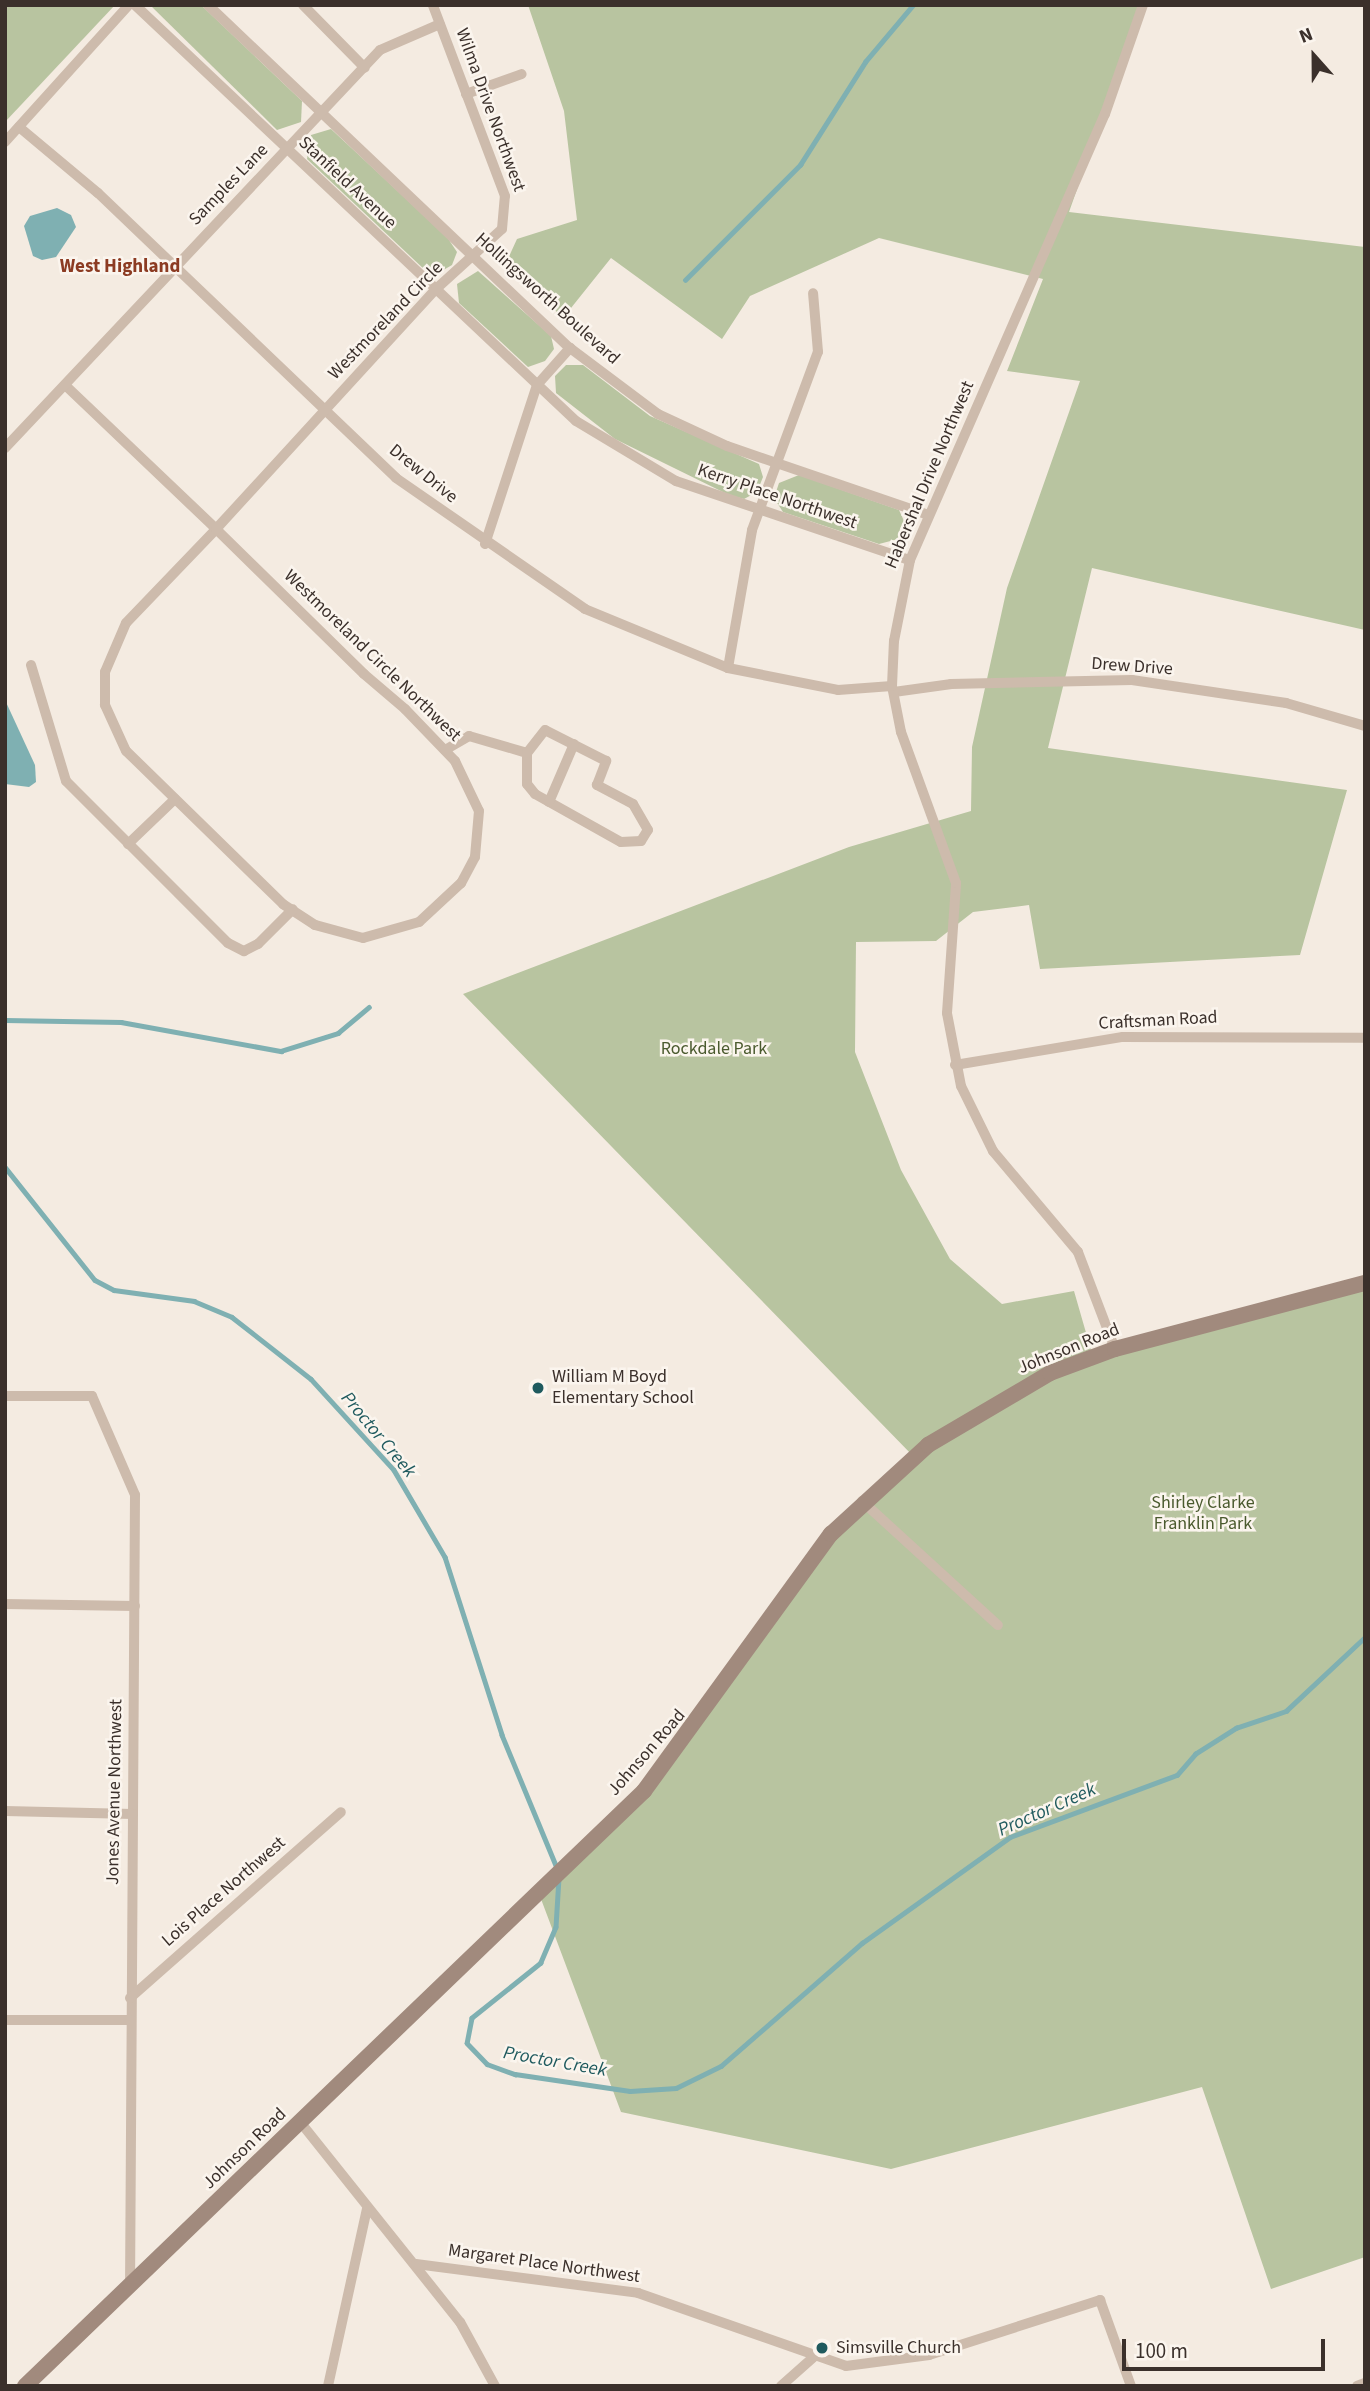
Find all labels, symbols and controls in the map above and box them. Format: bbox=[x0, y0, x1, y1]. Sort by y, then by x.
north arrow bbox=[1279, 21, 1349, 91]
text: N bbox=[1296, 21, 1317, 51]
street label: Wilma Drive Northwest bbox=[450, 26, 530, 194]
street label: Stanfield Avenue bbox=[294, 132, 400, 234]
street label: Samples Lane bbox=[185, 140, 273, 230]
street label: Hollingsworth Boulevard bbox=[470, 228, 624, 370]
district label: West Highland bbox=[60, 256, 180, 278]
street label: Westmoreland Circle bbox=[324, 258, 448, 384]
street label: Habershal Drive Northwest bbox=[881, 378, 979, 572]
street label: Drew Drive bbox=[384, 440, 462, 508]
street label: Kerry Place Northwest bbox=[695, 460, 859, 534]
street label: Westmoreland Circle Northwest bbox=[279, 566, 465, 746]
street label: Drew Drive bbox=[1090, 653, 1174, 681]
street label: Craftsman Road bbox=[1098, 1007, 1218, 1035]
park label: Rockdale Park bbox=[661, 1038, 767, 1060]
street label: Johnson Road bbox=[1015, 1319, 1123, 1379]
place label: William M Boyd Elementary School bbox=[552, 1367, 694, 1410]
marker: William M Boyd Elementary School bbox=[530, 1380, 546, 1396]
water label: Proctor Creek bbox=[336, 1388, 420, 1482]
park label: Shirley Clarke Franklin Park bbox=[1151, 1493, 1255, 1536]
street label: Jones Avenue Northwest bbox=[103, 1699, 127, 1885]
street label: Johnson Road bbox=[604, 1705, 690, 1801]
water label: Proctor Creek bbox=[994, 1778, 1100, 1842]
street label: Lois Place Northwest bbox=[158, 1832, 290, 1952]
water label: Proctor Creek bbox=[501, 2042, 609, 2082]
street label: Johnson Road bbox=[199, 2104, 291, 2194]
street label: Margaret Place Northwest bbox=[447, 2240, 641, 2288]
scale bar bbox=[1125, 2324, 1328, 2368]
text: 100 m bbox=[1135, 2336, 1188, 2366]
place label: Simsville Church bbox=[836, 2337, 961, 2359]
marker: Simsville Church bbox=[814, 2340, 830, 2356]

